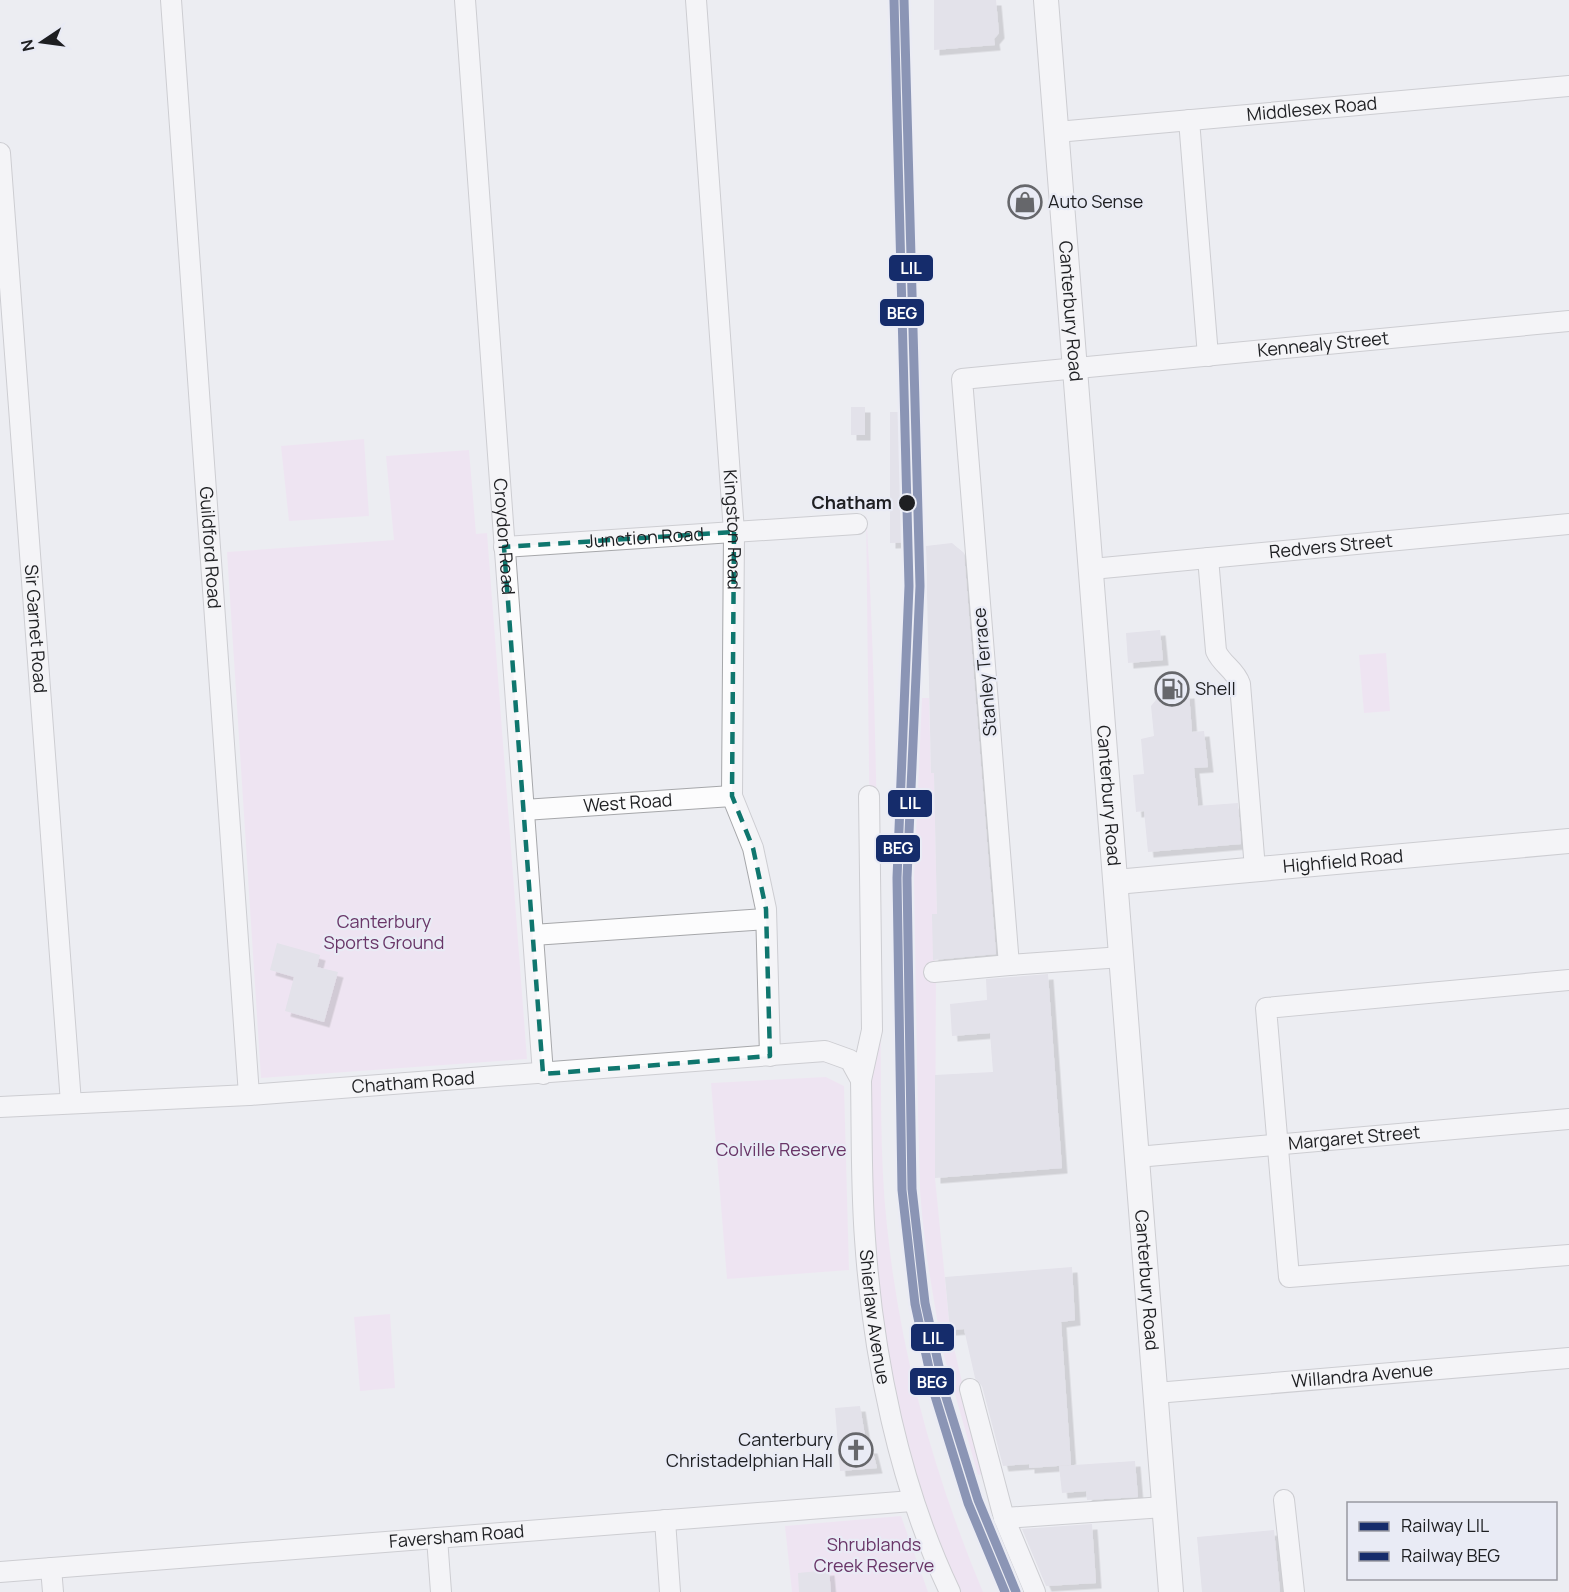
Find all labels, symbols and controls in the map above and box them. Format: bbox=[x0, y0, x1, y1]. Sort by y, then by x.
north arrow bbox=[12, 12, 72, 72]
text: N bbox=[15, 37, 39, 53]
street label: Middlesex Road bbox=[1246, 90, 1378, 126]
shop icon: Auto Sense bbox=[1007, 184, 1043, 220]
place label: Auto Sense bbox=[1048, 189, 1143, 213]
street label: Canterbury Road bbox=[1054, 240, 1089, 382]
line badge: LIL bbox=[888, 254, 934, 282]
text: LIL bbox=[900, 257, 922, 279]
line badge: BEG bbox=[879, 298, 925, 327]
text: BEG bbox=[887, 302, 918, 324]
street label: Kennealy Street bbox=[1256, 325, 1390, 362]
street label: Kingston Road bbox=[719, 469, 747, 590]
street label: Croydon Road bbox=[489, 477, 521, 596]
street label: Guildford Road bbox=[195, 486, 227, 609]
place label: Chatham bbox=[811, 490, 892, 514]
marker: Chatham bbox=[897, 493, 917, 513]
street label: Junction Road bbox=[585, 521, 705, 553]
street label: Redvers Street bbox=[1268, 528, 1394, 563]
street label: Sir Garnet Road bbox=[20, 563, 53, 694]
street label: Stanley Terrace bbox=[966, 607, 1002, 738]
fuel station icon: Shell bbox=[1154, 671, 1190, 707]
place label: Shell bbox=[1195, 676, 1236, 700]
street label: Canterbury Road bbox=[1092, 724, 1127, 867]
street label: West Road bbox=[582, 787, 673, 817]
line badge: LIL bbox=[887, 789, 933, 818]
text: LIL bbox=[899, 792, 921, 814]
line badge: BEG bbox=[875, 834, 921, 863]
text: BEG bbox=[883, 837, 914, 859]
street label: Highfield Road bbox=[1282, 843, 1404, 878]
park label: Canterbury Sports Ground bbox=[324, 909, 444, 954]
street label: Chatham Road bbox=[351, 1065, 475, 1098]
street label: Margaret Street bbox=[1287, 1119, 1421, 1155]
park label: Colville Reserve bbox=[715, 1137, 847, 1161]
street label: Canterbury Road bbox=[1130, 1209, 1165, 1351]
street label: Shierlaw Avenue bbox=[855, 1248, 897, 1386]
line badge: LIL bbox=[910, 1323, 955, 1352]
text: LIL bbox=[922, 1327, 944, 1349]
street label: Willandra Avenue bbox=[1290, 1357, 1434, 1392]
line badge: BEG bbox=[909, 1367, 955, 1396]
text: BEG bbox=[917, 1371, 948, 1393]
place label: Canterbury Christadelphian Hall bbox=[666, 1427, 833, 1472]
church icon: Canterbury Christadelphian Hall bbox=[838, 1432, 874, 1468]
legend bbox=[1347, 1502, 1557, 1580]
text: Railway LIL bbox=[1401, 1513, 1489, 1537]
street label: Faversham Road bbox=[388, 1518, 525, 1553]
park label: Shrublands Creek Reserve bbox=[814, 1532, 934, 1577]
text: Railway BEG bbox=[1401, 1543, 1500, 1567]

